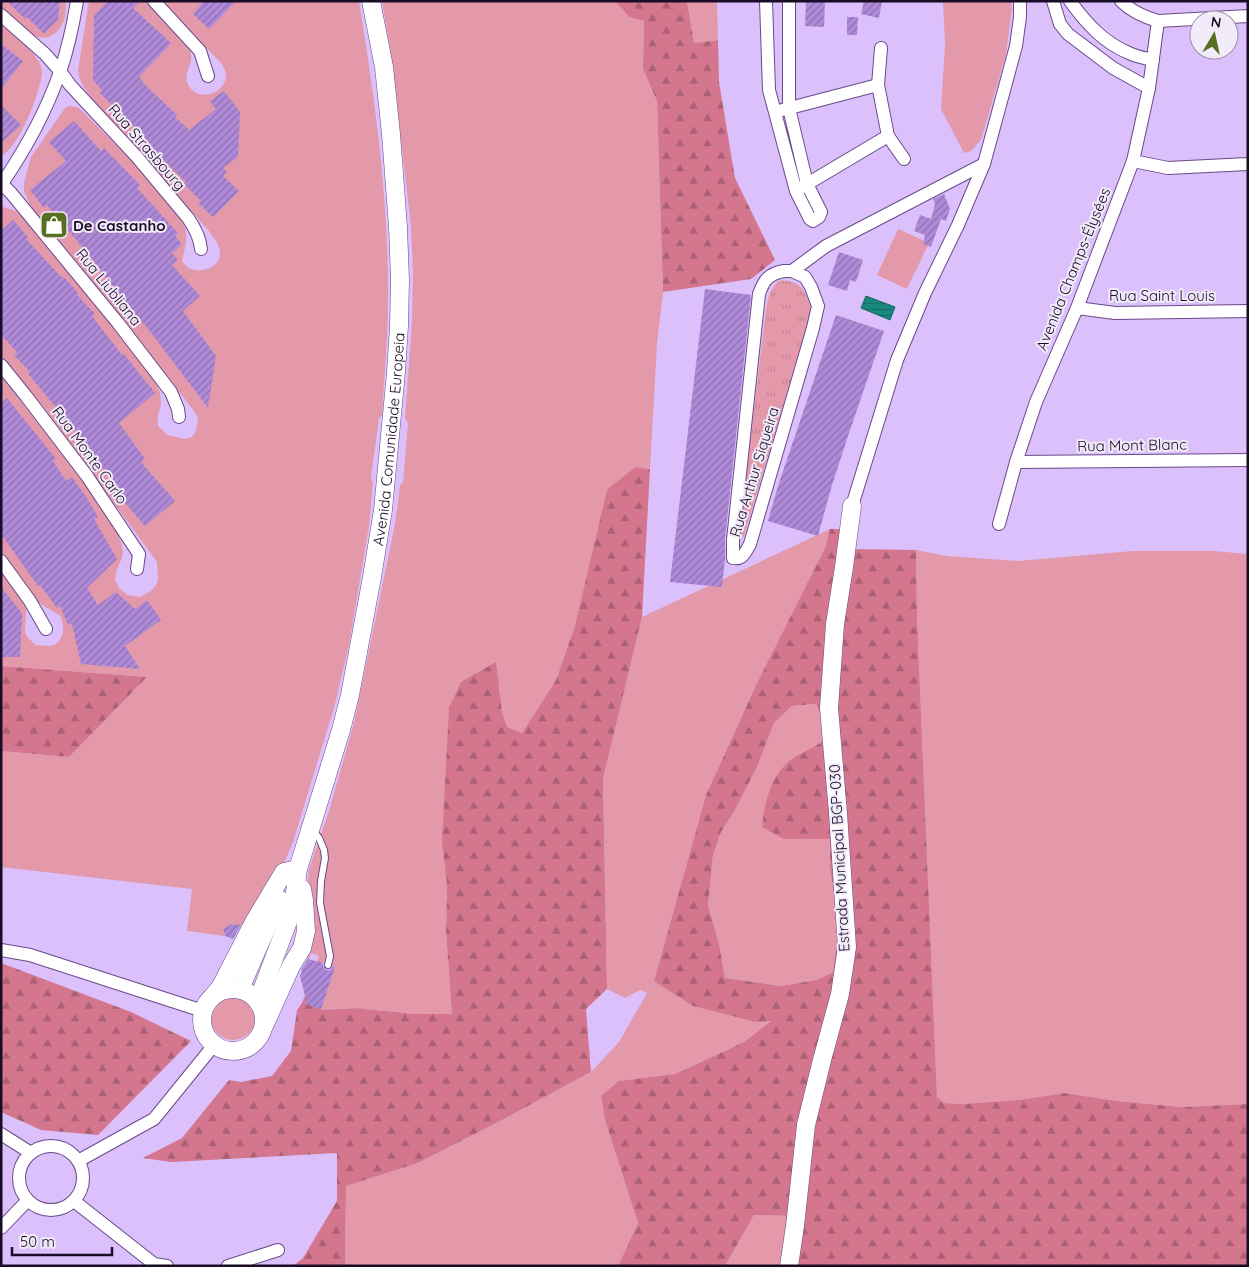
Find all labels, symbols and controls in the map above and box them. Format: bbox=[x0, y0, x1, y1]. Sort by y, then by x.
north arrow bbox=[1189, 10, 1239, 60]
text: N bbox=[1210, 12, 1223, 32]
street label: Rua Strasbourg bbox=[104, 100, 190, 194]
street label: Avenida Champs-Élysées bbox=[1032, 185, 1114, 353]
shop icon: De Castanho bbox=[39, 210, 69, 240]
place label: De Castanho bbox=[73, 216, 166, 235]
street label: Rua Liubliana bbox=[72, 245, 146, 329]
street label: Rua Saint Louis bbox=[1109, 286, 1215, 305]
street label: Avenida Comunidade Europeia bbox=[368, 332, 408, 547]
street label: Rua Monte Carlo bbox=[48, 402, 132, 508]
street label: Rua Arthur Siqueira bbox=[725, 405, 783, 539]
street label: Rua Mont Blanc bbox=[1077, 435, 1187, 455]
street label: Estrada Municipal BGP-030 bbox=[825, 764, 853, 952]
scale bar bbox=[12, 1224, 112, 1256]
text: 50 m bbox=[20, 1232, 55, 1251]

